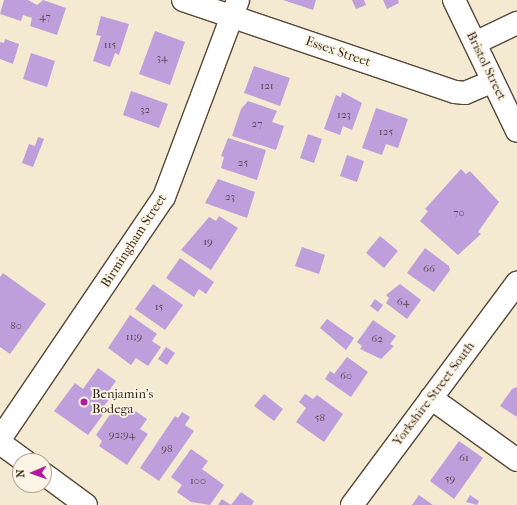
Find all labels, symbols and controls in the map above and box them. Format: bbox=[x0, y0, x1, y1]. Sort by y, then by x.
house number: 47 bbox=[39, 10, 51, 24]
street label: Bristol Street bbox=[463, 29, 509, 103]
street label: Essex Street bbox=[303, 34, 373, 70]
house number: 115 bbox=[104, 38, 116, 52]
house number: 34 bbox=[156, 51, 168, 65]
house number: 121 bbox=[260, 79, 274, 93]
house number: 32 bbox=[140, 103, 150, 117]
house number: 123 bbox=[337, 108, 351, 122]
house number: 27 bbox=[252, 117, 262, 131]
house number: 125 bbox=[379, 125, 393, 139]
house number: 25 bbox=[238, 156, 248, 170]
house number: 23 bbox=[225, 190, 235, 204]
street label: Birmingham Street bbox=[98, 191, 170, 291]
house number: 70 bbox=[453, 206, 465, 220]
house number: 19 bbox=[203, 235, 213, 249]
house number: 66 bbox=[423, 262, 435, 276]
house number: 64 bbox=[397, 295, 409, 309]
house number: 15 bbox=[155, 300, 163, 314]
house number: 80 bbox=[10, 319, 22, 333]
house number: 11;9 bbox=[126, 330, 142, 344]
house number: 62 bbox=[371, 332, 383, 346]
street label: Yorkshire Street South bbox=[390, 339, 478, 449]
house number: 60 bbox=[340, 369, 352, 383]
place label: Benjamin's Bodega bbox=[92, 387, 153, 418]
marker: Benjamin's Bodega bbox=[79, 397, 89, 407]
house number: 58 bbox=[315, 411, 325, 425]
house number: 92;94 bbox=[109, 428, 135, 442]
house number: 98 bbox=[161, 442, 173, 456]
house number: 61 bbox=[459, 451, 469, 465]
north arrow bbox=[12, 453, 52, 493]
text: N bbox=[14, 469, 27, 478]
house number: 59 bbox=[445, 472, 455, 486]
house number: 100 bbox=[190, 474, 206, 488]

